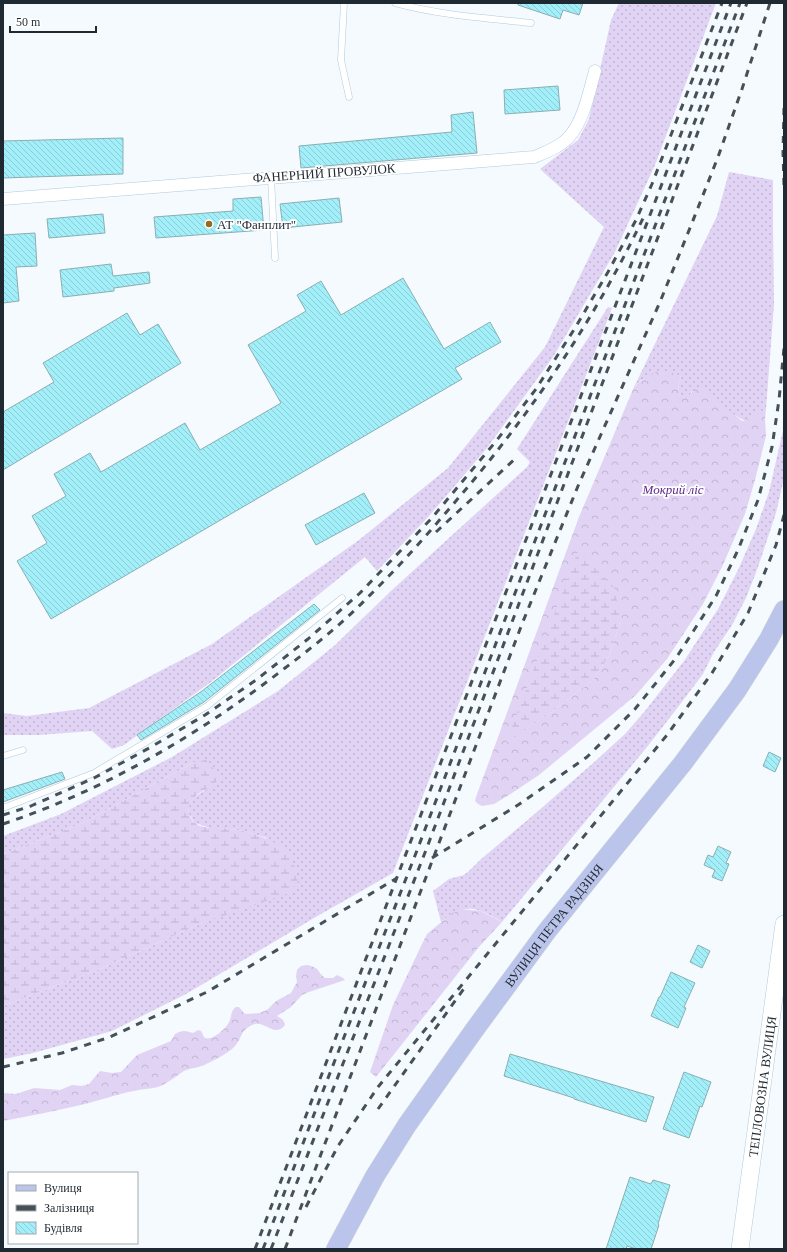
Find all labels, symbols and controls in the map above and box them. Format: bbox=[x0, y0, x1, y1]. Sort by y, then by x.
scale bar bbox=[10, 8, 96, 34]
text: 50 m bbox=[16, 15, 41, 29]
street label: ФАНЕРНИЙ ПРОВУЛОК bbox=[252, 161, 396, 185]
place label: АТ "Фанплит" bbox=[217, 217, 296, 232]
marker: АТ "Фанплит" bbox=[204, 219, 214, 229]
park label: Мокрий ліс bbox=[641, 482, 704, 497]
street label: ВУЛИЦЯ ПЕТРА РАДЗІНЯ bbox=[501, 860, 606, 989]
street label: ТЕПЛОВОЗНА ВУЛИЦЯ bbox=[745, 1015, 779, 1158]
legend bbox=[8, 1172, 138, 1244]
text: Вулиця bbox=[44, 1181, 82, 1195]
text: Залізниця bbox=[44, 1201, 95, 1215]
text: Будівля bbox=[44, 1221, 83, 1235]

